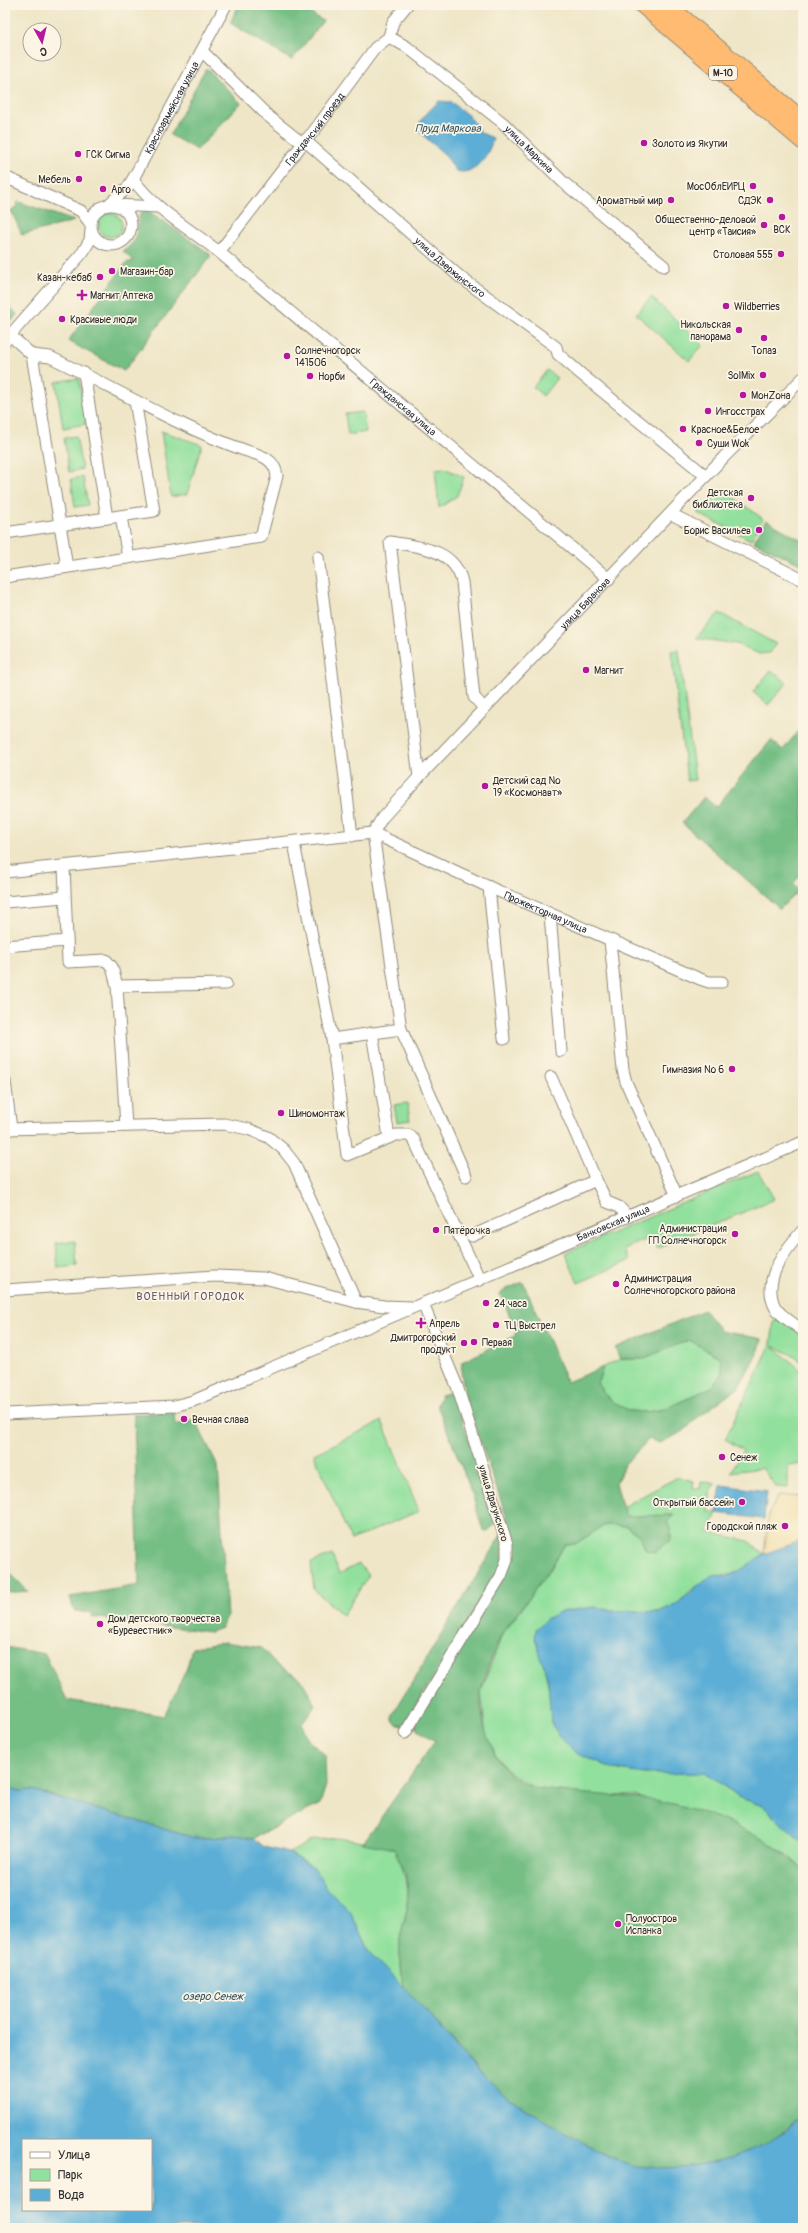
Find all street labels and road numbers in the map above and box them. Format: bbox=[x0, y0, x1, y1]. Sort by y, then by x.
street label: Красноармейская улица bbox=[143, 59, 202, 156]
road number: М-10 bbox=[709, 66, 737, 80]
street label: Гражданский проезд bbox=[283, 91, 347, 168]
street label: улица Маркина bbox=[501, 123, 556, 176]
street label: улица Дзержинского bbox=[411, 234, 488, 301]
street label: Гражданская улица bbox=[367, 376, 439, 439]
street label: улица Баранова bbox=[557, 575, 613, 633]
street label: Прожекторная улица bbox=[502, 889, 589, 936]
street label: Банковская улица bbox=[575, 1203, 652, 1244]
street label: улица Драгунского bbox=[475, 1463, 511, 1544]

